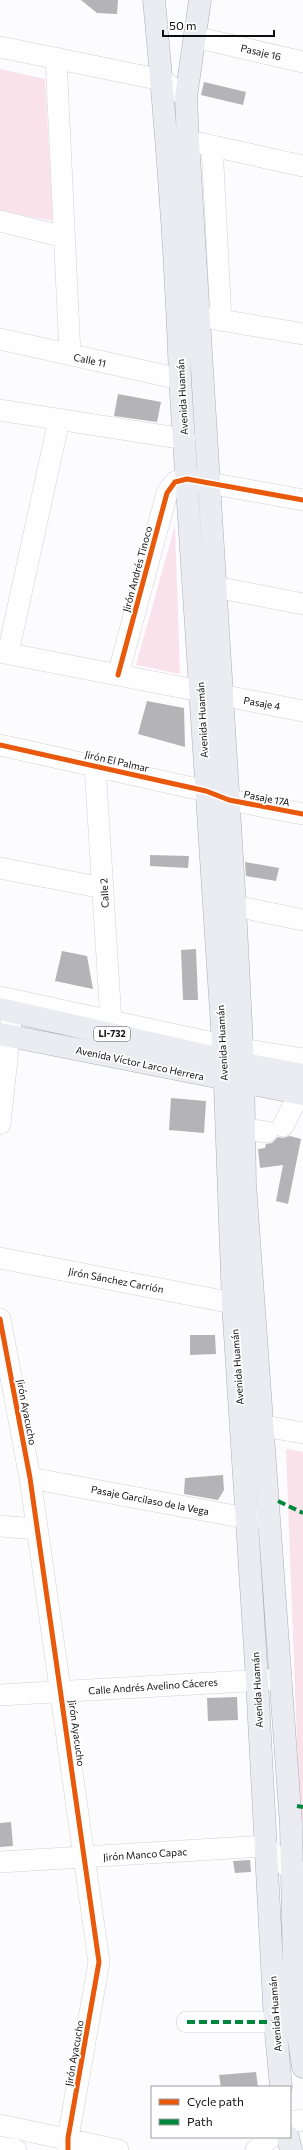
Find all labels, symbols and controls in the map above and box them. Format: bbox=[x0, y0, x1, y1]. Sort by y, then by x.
scale bar bbox=[163, 12, 274, 38]
text: 50 m bbox=[169, 18, 197, 32]
street label: Pasaje 16 bbox=[239, 42, 283, 62]
street label: Calle 11 bbox=[73, 351, 107, 369]
street label: Avenida Huamán bbox=[174, 359, 190, 435]
street label: Jirón Andrés Tinoco bbox=[120, 525, 154, 613]
street label: Avenida Huamán bbox=[194, 682, 210, 758]
street label: Pasaje 4 bbox=[243, 694, 281, 712]
street label: Jirón El Palmar bbox=[84, 748, 150, 774]
street label: Pasaje 17A bbox=[243, 788, 291, 808]
street label: Calle 2 bbox=[97, 877, 111, 908]
street label: Avenida Huamán bbox=[214, 1005, 230, 1081]
road number: LI-732 bbox=[94, 1027, 130, 1041]
street label: Avenida Víctor Larco Herrera bbox=[75, 1044, 205, 1082]
street label: Jirón Sánchez Carrión bbox=[67, 1265, 165, 1295]
street label: Avenida Huamán bbox=[228, 1329, 246, 1405]
street label: Jirón Ayacucho bbox=[15, 1378, 39, 1446]
street label: Pasaje Garcilaso de la Vega bbox=[90, 1483, 210, 1517]
street label: Avenida Huamán bbox=[249, 1652, 265, 1728]
street label: Calle Andrés Avelino Cáceres bbox=[88, 1675, 219, 1697]
street label: Jirón Ayacucho bbox=[66, 1699, 88, 1767]
street label: Jirón Manco Capac bbox=[102, 1845, 188, 1863]
street label: Avenida Huamán bbox=[266, 1976, 284, 2052]
street label: Jirón Ayacucho bbox=[62, 2019, 86, 2087]
legend bbox=[151, 2086, 291, 2138]
text: Cycle path bbox=[187, 2094, 244, 2108]
text: Path bbox=[187, 2114, 213, 2128]

